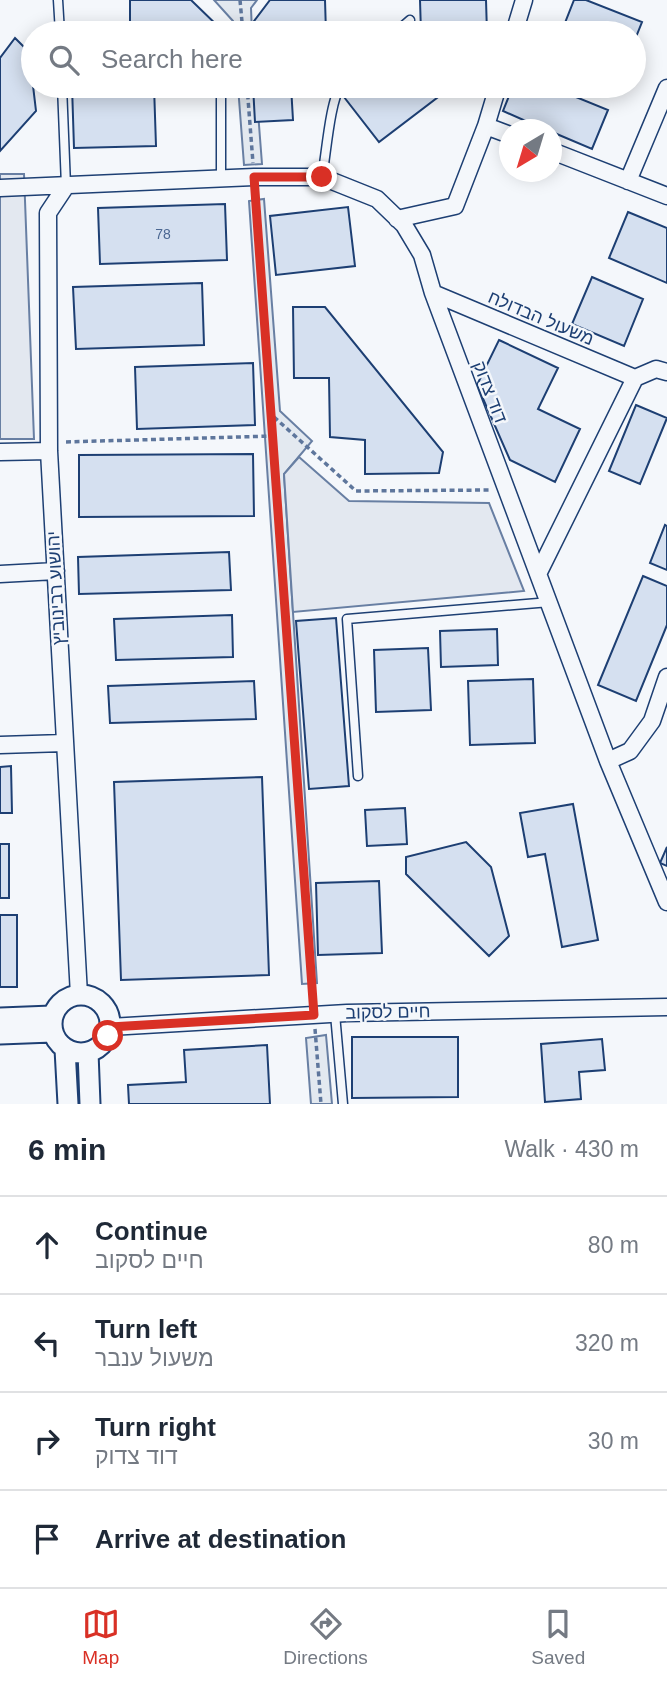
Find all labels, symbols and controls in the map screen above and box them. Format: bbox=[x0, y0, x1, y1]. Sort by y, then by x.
search box bbox=[21, 21, 646, 98]
icon: search bbox=[45, 41, 83, 79]
text: Search here bbox=[101, 44, 243, 74]
north arrow bbox=[499, 119, 562, 182]
route end bbox=[306, 161, 337, 192]
house number: 78 bbox=[155, 226, 171, 242]
street label: משעול הבדולח bbox=[485, 287, 597, 349]
street label: דוד צדוק bbox=[469, 358, 511, 426]
street label: יהושוע רבינוביץ bbox=[43, 530, 69, 646]
street label: חיים לסקוב bbox=[345, 1001, 431, 1023]
route start bbox=[92, 1020, 123, 1051]
text: 6 min bbox=[28, 1133, 106, 1166]
text: Walk · 430 m bbox=[504, 1136, 639, 1162]
text: Continue bbox=[95, 1216, 208, 1246]
icon: ahead bbox=[28, 1226, 66, 1264]
text: 80 m bbox=[588, 1232, 639, 1258]
text: חיים לסקוב bbox=[95, 1247, 204, 1273]
text: Turn left bbox=[95, 1314, 197, 1344]
icon: left bbox=[28, 1324, 66, 1362]
text: 320 m bbox=[575, 1330, 639, 1356]
text: משעול ענבר bbox=[95, 1345, 214, 1371]
text: Turn right bbox=[95, 1412, 216, 1442]
icon: right bbox=[28, 1422, 66, 1460]
text: 30 m bbox=[588, 1428, 639, 1454]
text: דוד צדוק bbox=[95, 1443, 178, 1469]
icon: arrive bbox=[28, 1520, 66, 1558]
text: Arrive at destination bbox=[95, 1524, 346, 1554]
tab: Map bbox=[82, 1605, 120, 1669]
tab: Directions bbox=[283, 1605, 368, 1669]
tab: Saved bbox=[531, 1605, 585, 1669]

